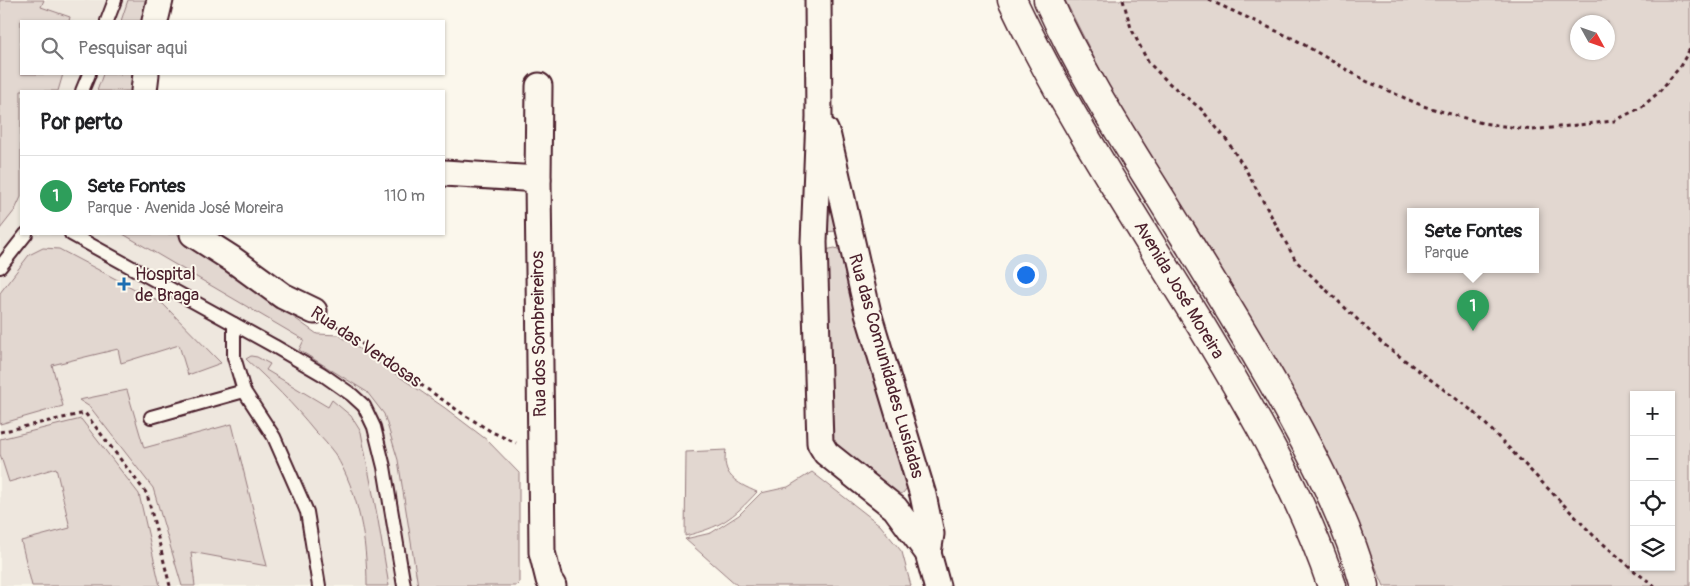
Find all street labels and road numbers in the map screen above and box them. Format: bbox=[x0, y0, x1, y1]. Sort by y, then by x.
street label: Avenida José Moreira bbox=[1129, 217, 1229, 363]
street label: Rua dos Sombreireiros bbox=[526, 251, 552, 417]
street label: Rua das Comunidades Lusíadas bbox=[843, 251, 929, 481]
street label: Rua das Verdosas bbox=[306, 301, 426, 393]

